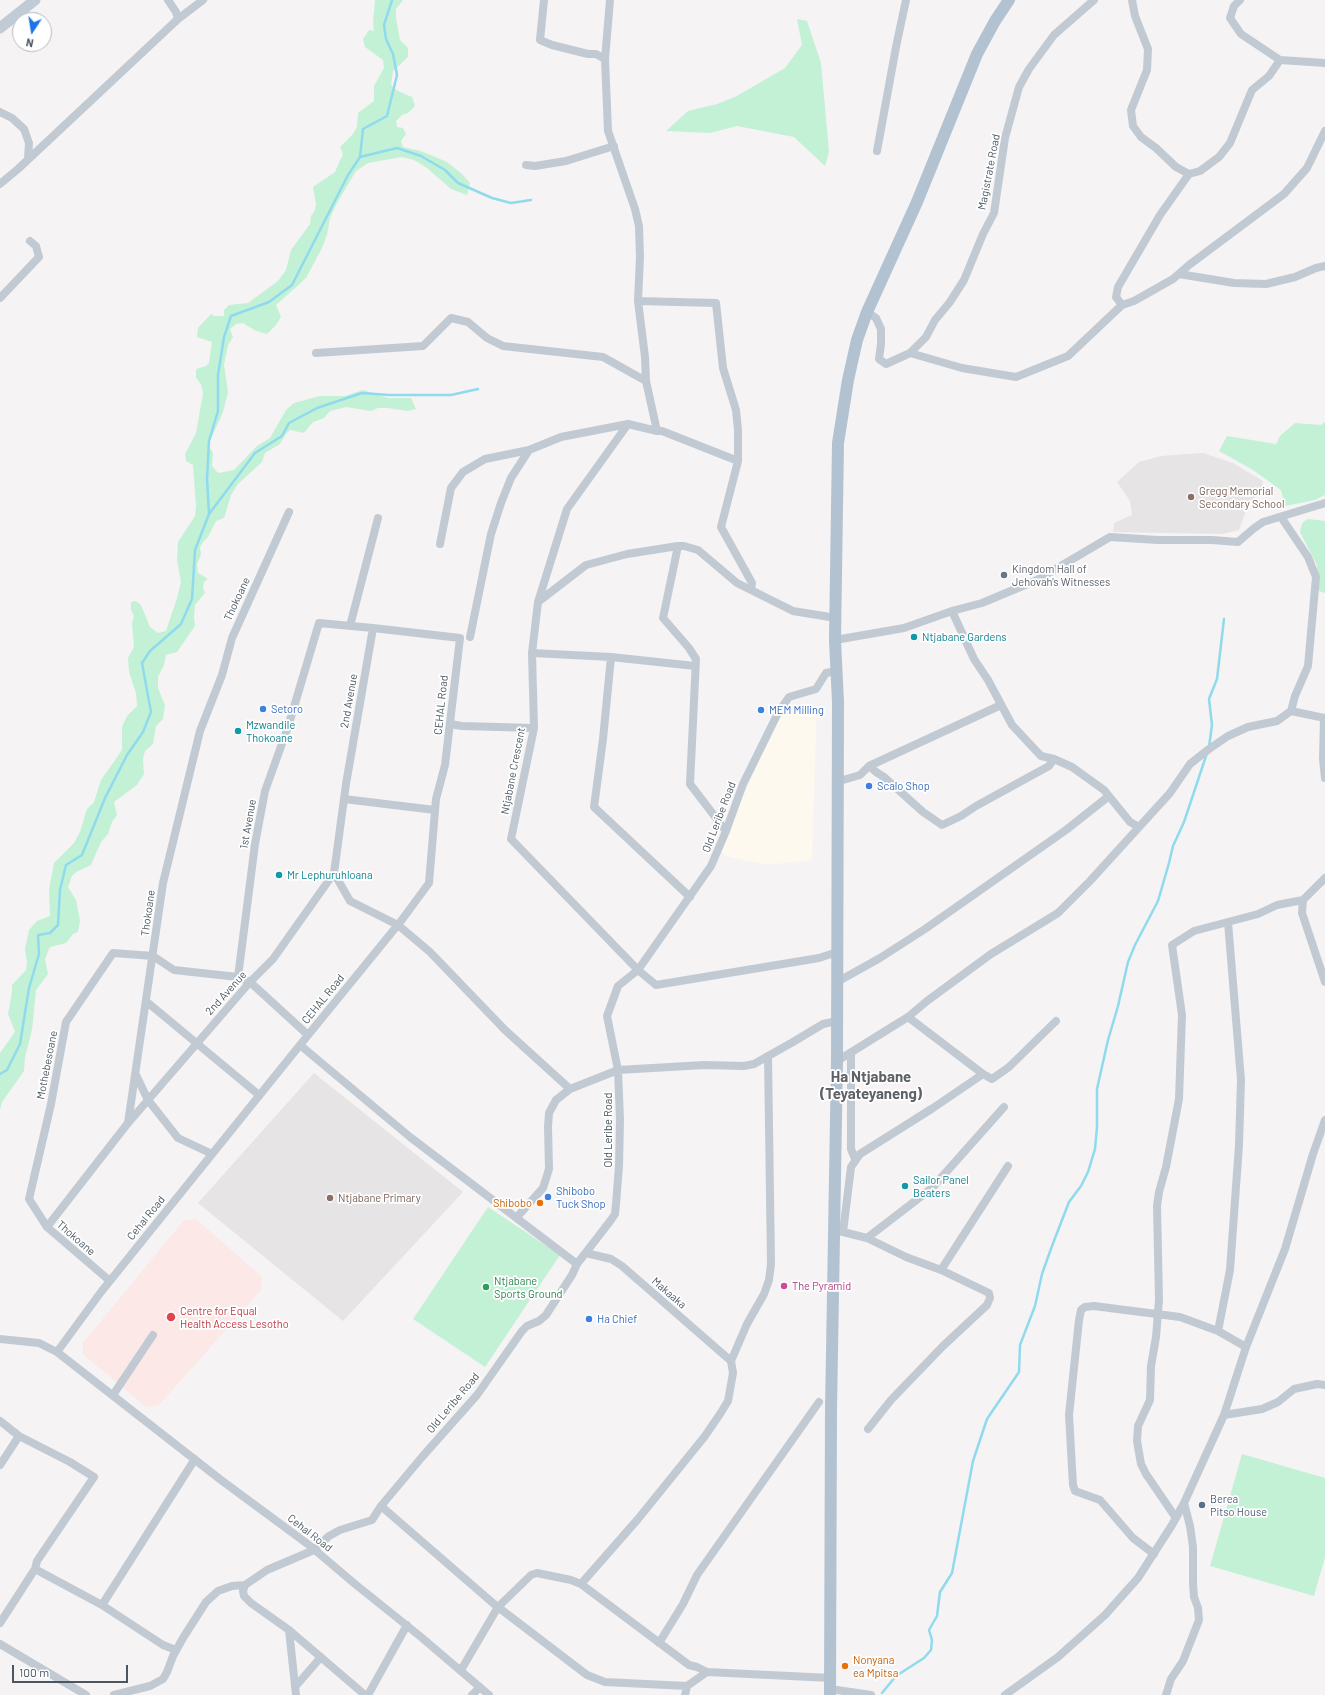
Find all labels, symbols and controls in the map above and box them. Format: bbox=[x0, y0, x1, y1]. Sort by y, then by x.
north arrow bbox=[12, 12, 52, 52]
text: N bbox=[25, 36, 35, 50]
street label: Magistrate Road bbox=[975, 133, 1003, 211]
place label: Gregg Memorial Secondary School bbox=[1199, 484, 1285, 510]
marker: Gregg Memorial Secondary School bbox=[1186, 492, 1196, 502]
place label: Kingdom Hall of Jehovah's Witnesses bbox=[1012, 562, 1110, 588]
marker: Kingdom Hall of Jehovah's Witnesses bbox=[999, 570, 1009, 580]
street label: Thokoane bbox=[221, 575, 253, 623]
place label: Ntjabane Gardens bbox=[922, 630, 1007, 644]
marker: Ntjabane Gardens bbox=[909, 632, 919, 642]
street label: 2nd Avenue bbox=[338, 673, 360, 729]
street label: CEHAL Road bbox=[431, 674, 451, 736]
place label: Setoro bbox=[271, 702, 303, 716]
place label: MEM Milling bbox=[769, 703, 824, 717]
marker: Setoro bbox=[258, 704, 268, 714]
marker: MEM Milling bbox=[756, 705, 766, 715]
place label: Mzwandile Thokoane bbox=[246, 718, 295, 744]
marker: Mzwandile Thokoane bbox=[233, 726, 243, 736]
street label: Ntjabane Crescent bbox=[498, 726, 528, 816]
place label: Scalo Shop bbox=[877, 779, 930, 793]
street label: Old Leribe Road bbox=[699, 780, 739, 854]
marker: Scalo Shop bbox=[864, 781, 874, 791]
street label: 1st Avenue bbox=[237, 798, 259, 850]
place label: Mr Lephuruhloana bbox=[287, 868, 373, 882]
marker: Mr Lephuruhloana bbox=[274, 870, 284, 880]
street label: Thokoane bbox=[138, 889, 158, 937]
street label: 2nd Avenue bbox=[203, 968, 249, 1018]
street label: CEHAL Road bbox=[299, 972, 347, 1026]
street label: Mothebesoane bbox=[34, 1029, 60, 1101]
district label: Ha Ntjabane (Teyateyaneng) bbox=[820, 1068, 922, 1103]
street label: Old Leribe Road bbox=[601, 1093, 615, 1167]
place label: Sailor Panel Beaters bbox=[913, 1173, 969, 1199]
marker: Sailor Panel Beaters bbox=[900, 1181, 910, 1191]
place label: Shibobo Tuck Shop bbox=[556, 1184, 605, 1210]
place label: Ntjabane Primary bbox=[338, 1191, 421, 1205]
marker: Shibobo Tuck Shop bbox=[543, 1192, 553, 1202]
street label: Cehal Road bbox=[124, 1193, 168, 1243]
marker: Ntjabane Primary bbox=[325, 1193, 335, 1203]
place label: Shibobo bbox=[493, 1196, 532, 1210]
marker: Shibobo bbox=[535, 1198, 545, 1208]
street label: Thokoane bbox=[54, 1218, 98, 1258]
place label: Ntjabane Sports Ground bbox=[494, 1274, 563, 1300]
street label: Makaaka bbox=[649, 1275, 689, 1311]
place label: The Pyramid bbox=[792, 1279, 851, 1293]
marker: The Pyramid bbox=[779, 1281, 789, 1291]
marker: Ntjabane Sports Ground bbox=[481, 1282, 491, 1292]
place label: Centre for Equal Health Access Lesotho bbox=[180, 1304, 289, 1330]
marker: Centre for Equal Health Access Lesotho bbox=[165, 1311, 177, 1323]
place label: Ha Chief bbox=[597, 1312, 637, 1326]
marker: Ha Chief bbox=[584, 1314, 594, 1324]
street label: Old Leribe Road bbox=[424, 1370, 482, 1436]
place label: Berea Pitso House bbox=[1210, 1492, 1267, 1518]
marker: Berea Pitso House bbox=[1197, 1500, 1207, 1510]
street label: Cehal Road bbox=[285, 1511, 335, 1555]
place label: Nonyana ea Mpitsa bbox=[853, 1653, 898, 1679]
scale bar bbox=[14, 1657, 130, 1683]
marker: Nonyana ea Mpitsa bbox=[840, 1661, 850, 1671]
text: 100 m bbox=[19, 1665, 49, 1679]

